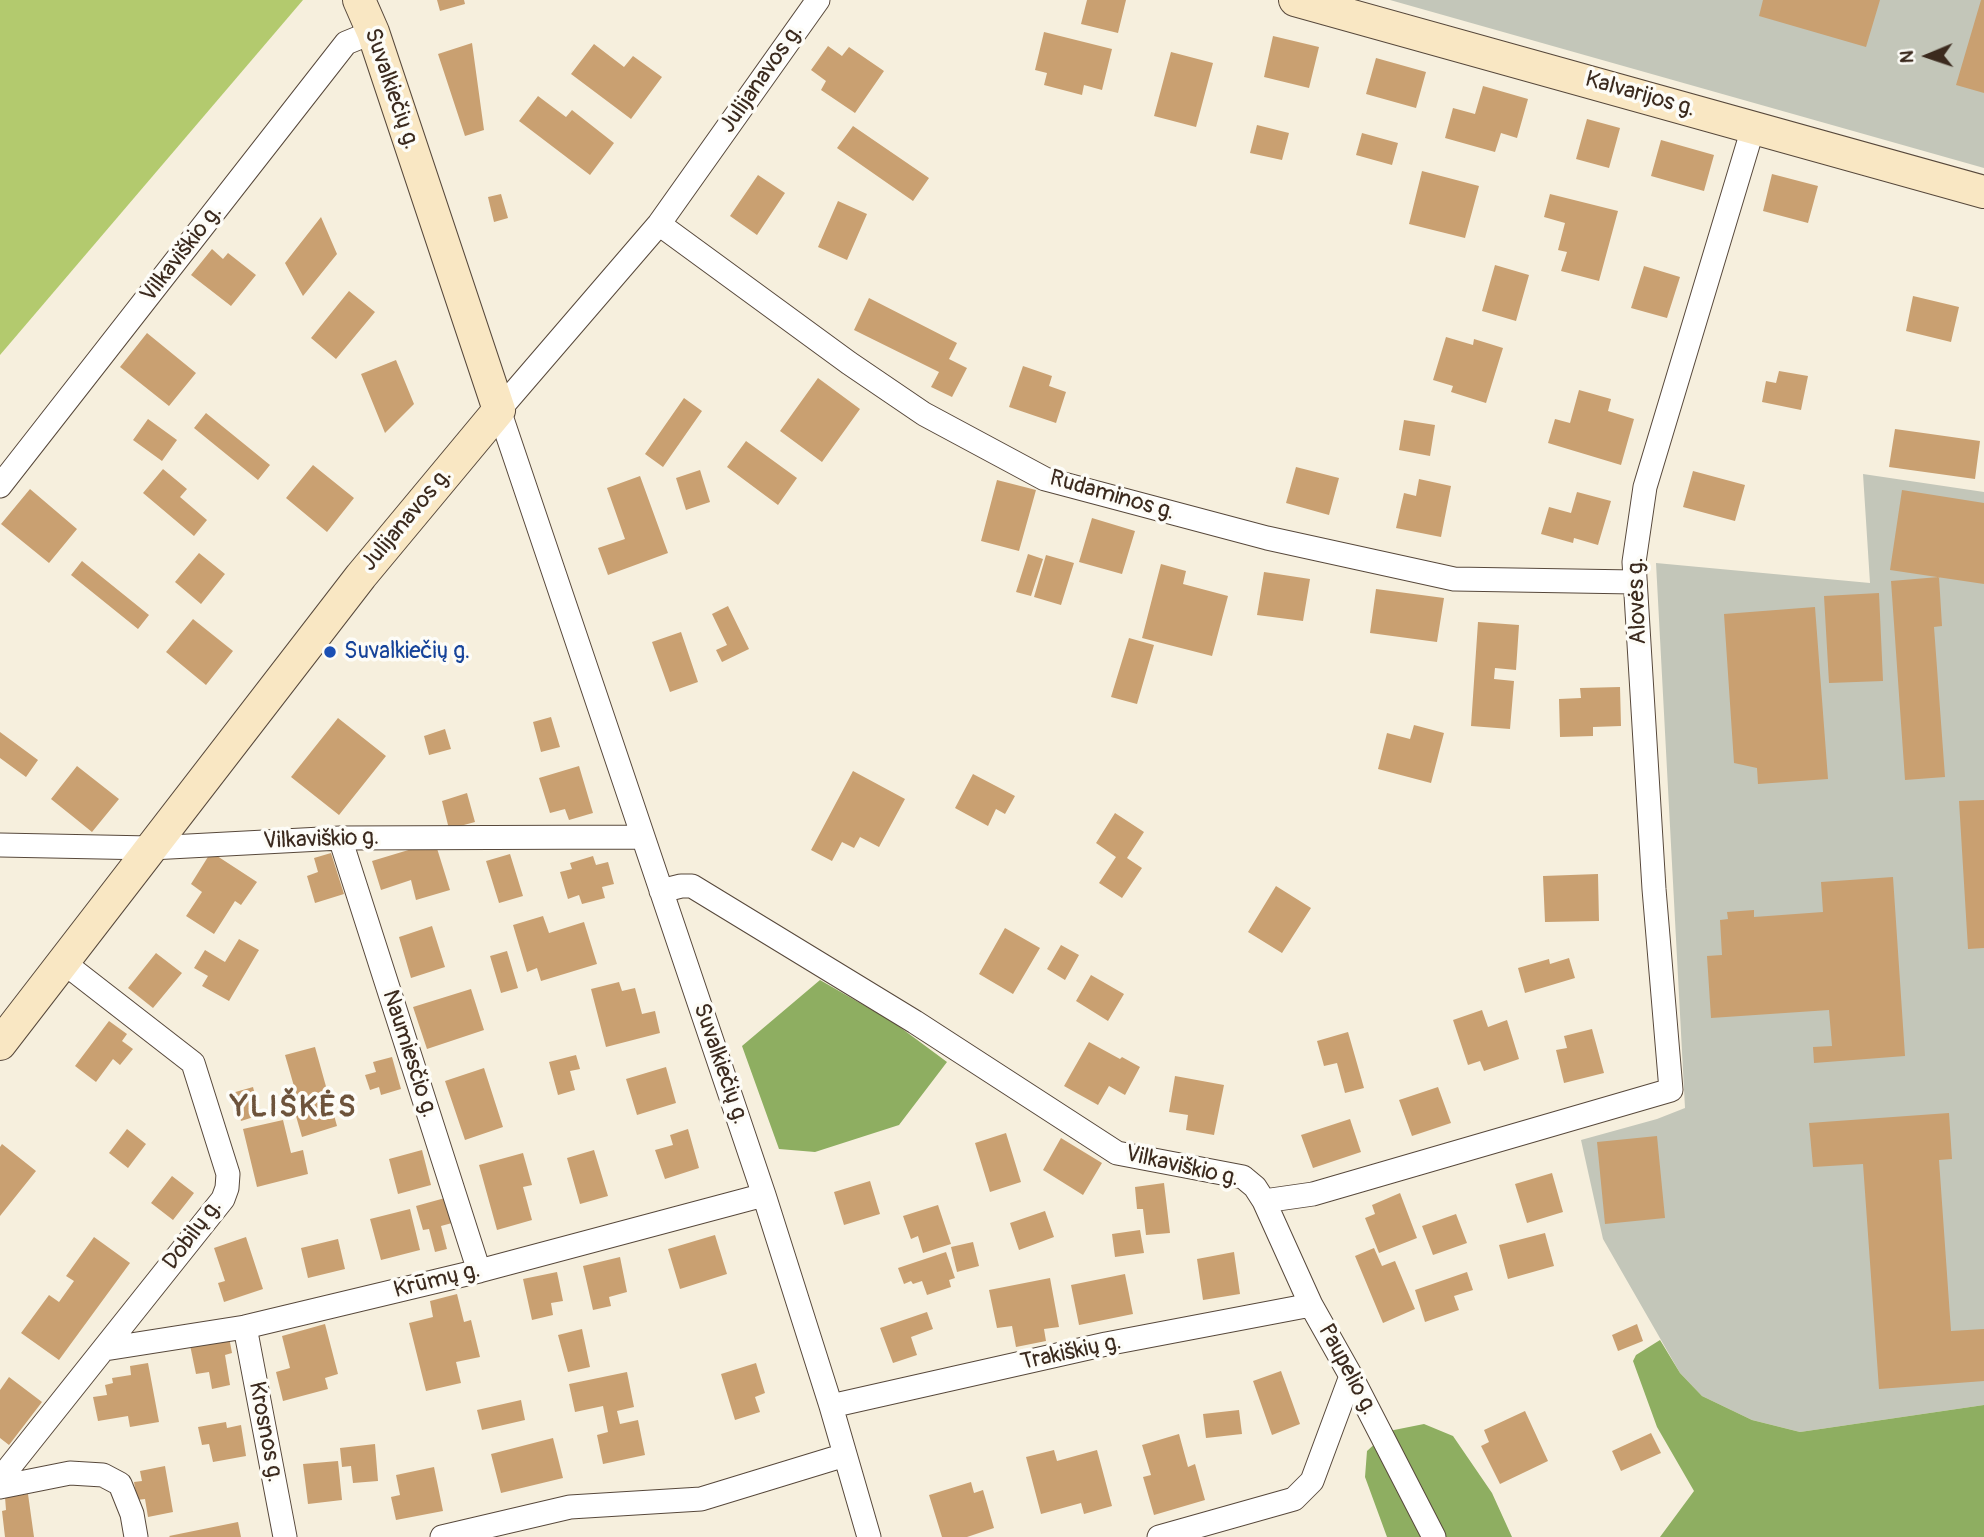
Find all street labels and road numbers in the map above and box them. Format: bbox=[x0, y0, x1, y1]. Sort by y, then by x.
street label: Julijanavos g. bbox=[715, 19, 809, 139]
street label: Suvalkiečių g. bbox=[357, 25, 425, 153]
street label: Kalvarijos g. bbox=[1582, 66, 1698, 124]
street label: Vilkaviškio g. bbox=[135, 200, 229, 308]
street label: Julijanavos g. bbox=[356, 463, 458, 577]
street label: Rudaminos g. bbox=[1046, 465, 1178, 527]
street label: Alovės g. bbox=[1623, 557, 1653, 645]
street label: Vilkaviškio g. bbox=[263, 824, 379, 856]
street label: Naumiesčio g. bbox=[375, 987, 443, 1121]
street label: Suvalkiečių g. bbox=[686, 1000, 754, 1128]
street label: Vilkaviškio g. bbox=[1122, 1141, 1242, 1193]
street label: Dobilų g. bbox=[158, 1194, 228, 1276]
street label: Krūmų g. bbox=[391, 1257, 483, 1305]
street label: Paupelio g. bbox=[1312, 1320, 1382, 1420]
street label: Trakiškių g. bbox=[1018, 1329, 1124, 1377]
street label: Krosnos g. bbox=[242, 1379, 288, 1485]

